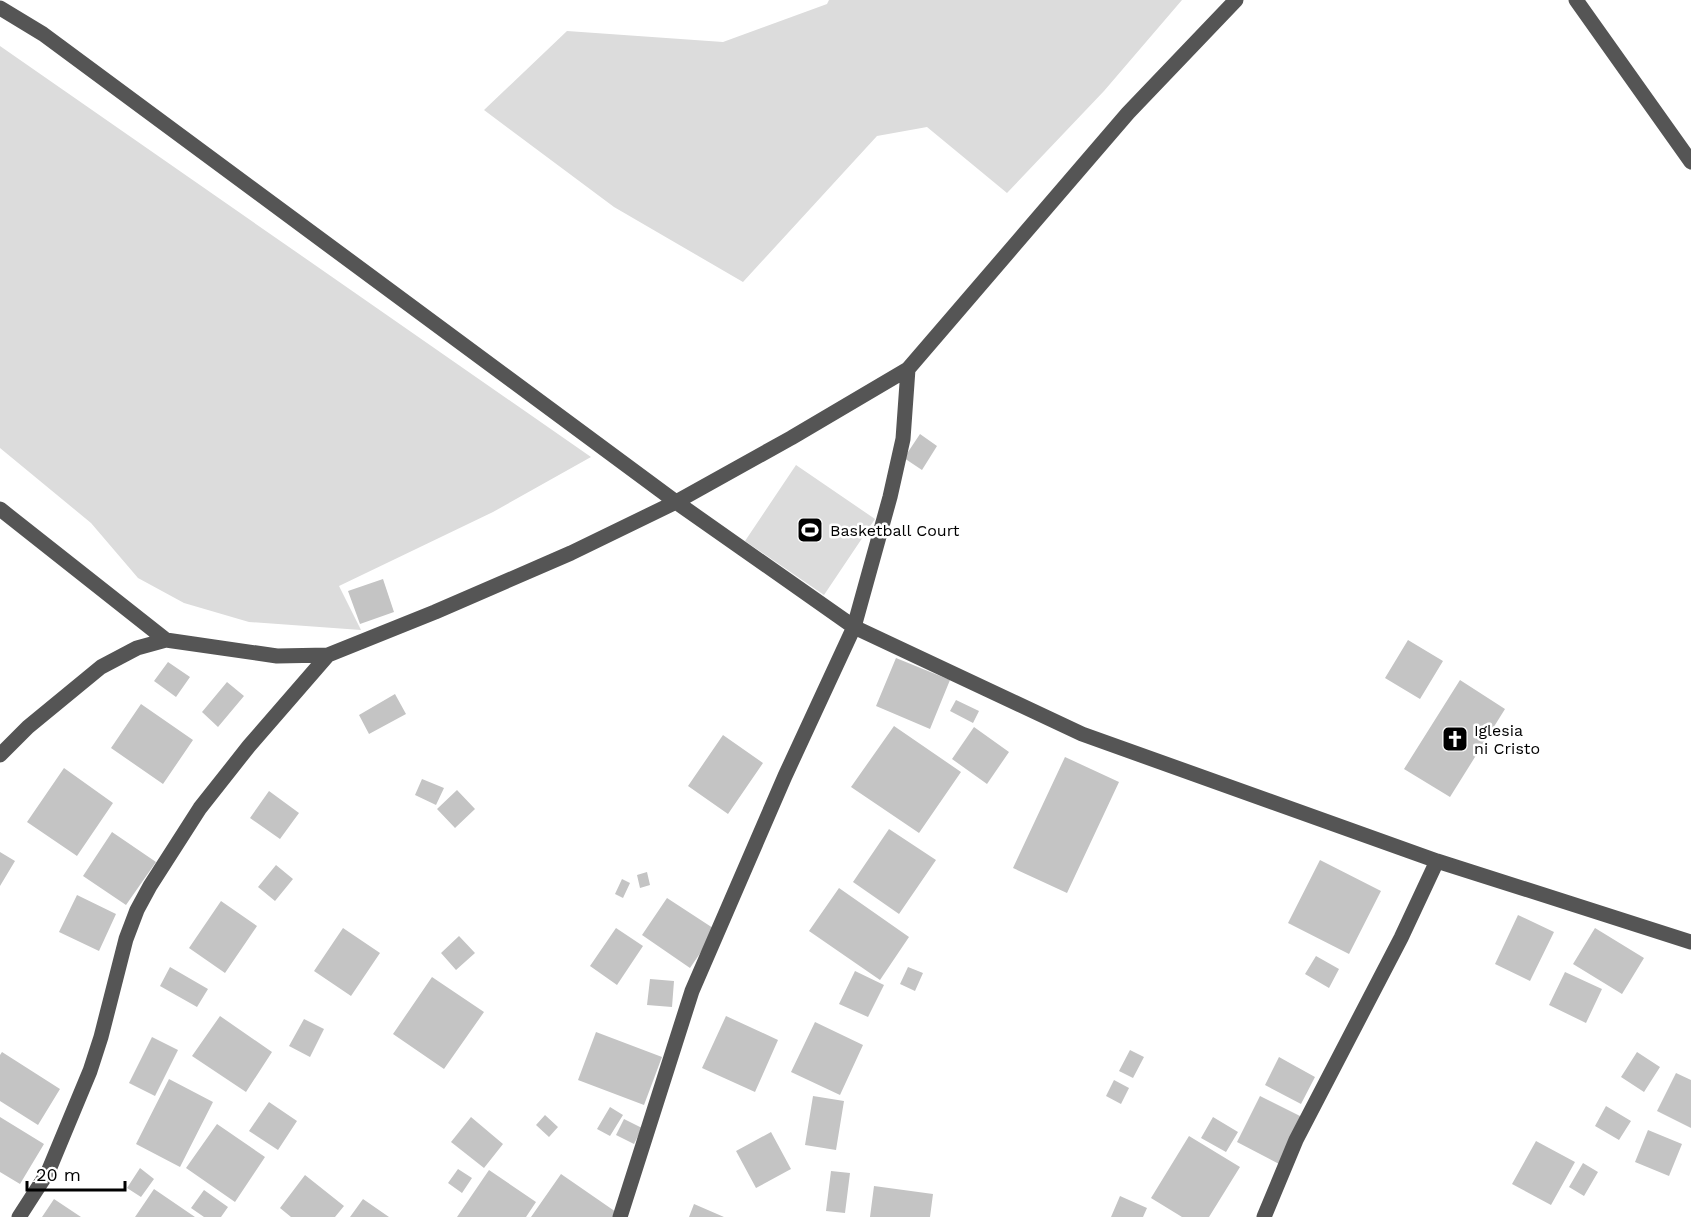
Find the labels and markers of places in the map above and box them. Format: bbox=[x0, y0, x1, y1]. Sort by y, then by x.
sports icon: Basketball Court bbox=[795, 515, 825, 545]
place label: Basketball Court bbox=[830, 521, 960, 540]
place label: Iglesia ni Cristo bbox=[1474, 721, 1540, 758]
church icon: Iglesia ni Cristo bbox=[1440, 724, 1470, 754]

